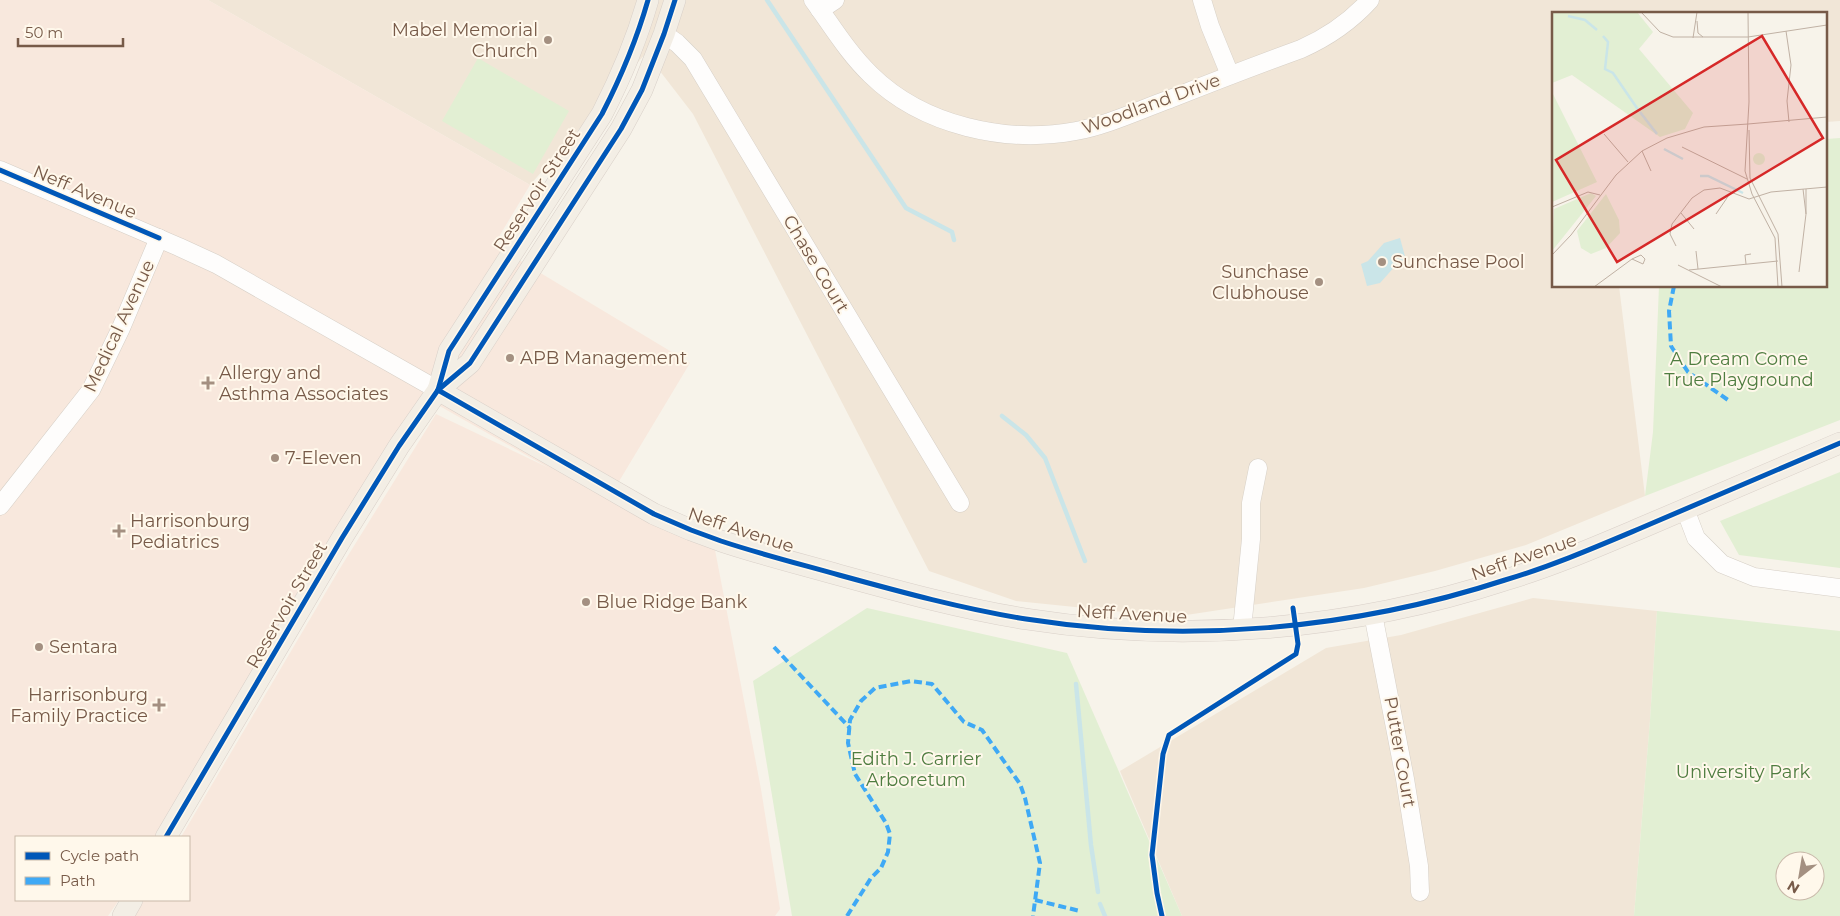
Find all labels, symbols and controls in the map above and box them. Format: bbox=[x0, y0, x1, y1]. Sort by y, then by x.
inset map bbox=[1552, 12, 1828, 288]
scale bar bbox=[18, 15, 122, 47]
place label: Mabel Memorial Church bbox=[392, 19, 538, 62]
text: 50 m bbox=[25, 23, 63, 42]
marker: Mabel Memorial Church bbox=[542, 34, 554, 46]
street label: Woodland Drive bbox=[1079, 69, 1223, 139]
street label: Reservoir Street bbox=[489, 124, 585, 256]
street label: Neff Avenue bbox=[30, 160, 140, 224]
street label: Chase Court bbox=[778, 211, 854, 317]
place label: Sunchase Pool bbox=[1392, 251, 1525, 273]
street label: Medical Avenue bbox=[79, 256, 159, 396]
marker: Sunchase Pool bbox=[1376, 256, 1388, 268]
place label: Sunchase Clubhouse bbox=[1212, 261, 1309, 304]
marker: Sunchase Clubhouse bbox=[1313, 276, 1325, 288]
place label: APB Management bbox=[520, 347, 687, 369]
park label: A Dream Come True Playground bbox=[1664, 348, 1814, 391]
marker: APB Management bbox=[504, 352, 516, 364]
place label: Allergy and Asthma Associates bbox=[219, 362, 388, 405]
marker: Allergy and Asthma Associates bbox=[201, 376, 215, 390]
place label: 7-Eleven bbox=[285, 447, 362, 469]
marker: 7-Eleven bbox=[269, 452, 281, 464]
street label: Neff Avenue bbox=[685, 502, 797, 558]
place label: Harrisonburg Pediatrics bbox=[130, 510, 250, 553]
marker: Harrisonburg Pediatrics bbox=[112, 524, 126, 538]
street label: Neff Avenue bbox=[1468, 529, 1580, 585]
street label: Reservoir Street bbox=[242, 538, 332, 672]
place label: Blue Ridge Bank bbox=[596, 591, 747, 613]
marker: Blue Ridge Bank bbox=[580, 596, 592, 608]
street label: Neff Avenue bbox=[1076, 600, 1188, 628]
place label: Sentara bbox=[49, 636, 118, 658]
marker: Sentara bbox=[33, 641, 45, 653]
place label: Harrisonburg Family Practice bbox=[10, 684, 148, 727]
street label: Putter Court bbox=[1379, 695, 1421, 809]
marker: Harrisonburg Family Practice bbox=[152, 698, 166, 712]
park label: Edith J. Carrier Arboretum bbox=[851, 748, 981, 791]
park label: University Park bbox=[1676, 761, 1810, 783]
legend bbox=[15, 836, 190, 901]
text: Cycle path bbox=[60, 846, 139, 865]
north arrow bbox=[1775, 851, 1825, 901]
text: Path bbox=[60, 871, 96, 890]
text: N bbox=[1784, 877, 1803, 898]

